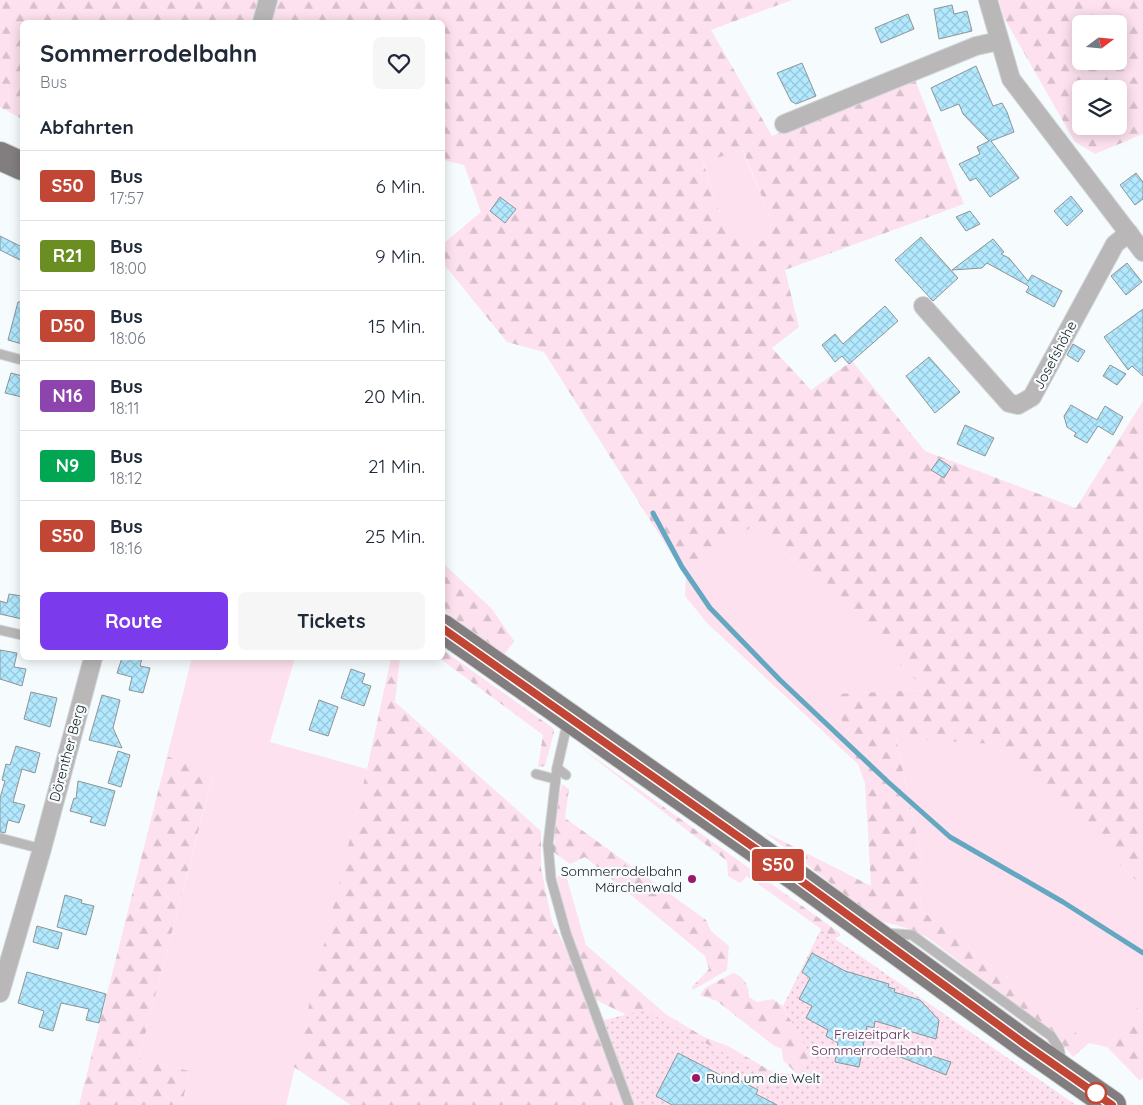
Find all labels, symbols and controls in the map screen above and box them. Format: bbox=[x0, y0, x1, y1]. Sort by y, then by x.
north arrow bbox=[1072, 15, 1128, 70]
map controls bbox=[1072, 15, 1127, 135]
button: heart bbox=[373, 37, 425, 89]
text: Sommerrodelbahn bbox=[40, 38, 257, 68]
text: Bus bbox=[40, 72, 67, 92]
button: layers bbox=[1072, 80, 1127, 135]
text: Abfahrten bbox=[40, 115, 134, 139]
text: Bus bbox=[110, 164, 143, 188]
text: S50 bbox=[51, 174, 84, 197]
text: 6 Min. bbox=[375, 174, 425, 198]
text: 17:57 bbox=[110, 188, 144, 208]
text: Bus bbox=[110, 234, 143, 258]
text: R21 bbox=[53, 244, 82, 267]
text: 9 Min. bbox=[375, 244, 425, 268]
text: 18:00 bbox=[110, 258, 147, 278]
text: Bus bbox=[110, 304, 143, 328]
text: D50 bbox=[50, 314, 85, 337]
text: 15 Min. bbox=[368, 314, 425, 338]
street label: Josefshöhe bbox=[1029, 318, 1081, 392]
text: 18:06 bbox=[110, 328, 146, 348]
text: Bus bbox=[110, 374, 143, 398]
text: N16 bbox=[52, 384, 83, 407]
text: 20 Min. bbox=[364, 384, 425, 408]
text: 18:11 bbox=[110, 398, 139, 418]
text: Bus bbox=[110, 444, 143, 468]
text: N9 bbox=[56, 454, 79, 477]
text: 21 Min. bbox=[368, 454, 425, 478]
text: 18:12 bbox=[110, 468, 142, 488]
text: Bus bbox=[110, 514, 143, 538]
text: S50 bbox=[51, 524, 84, 547]
text: 25 Min. bbox=[365, 524, 425, 548]
text: 18:16 bbox=[110, 538, 142, 558]
button: Route bbox=[40, 592, 228, 650]
button: Tickets bbox=[238, 592, 425, 650]
street label: Dörenther Berg bbox=[45, 702, 89, 804]
line badge: S50 bbox=[749, 849, 807, 881]
text: S50 bbox=[762, 853, 794, 876]
place label: Sommerrodelbahn Märchenwald bbox=[561, 862, 682, 896]
marker: Sommerrodelbahn Märchenwald bbox=[686, 873, 698, 885]
park label: Freizeitpark Sommerrodelbahn bbox=[811, 1025, 933, 1059]
place label: Rund um die Welt bbox=[706, 1069, 821, 1087]
marker: Rund um die Welt bbox=[690, 1072, 702, 1084]
unlabelled marker bbox=[1085, 1082, 1107, 1104]

